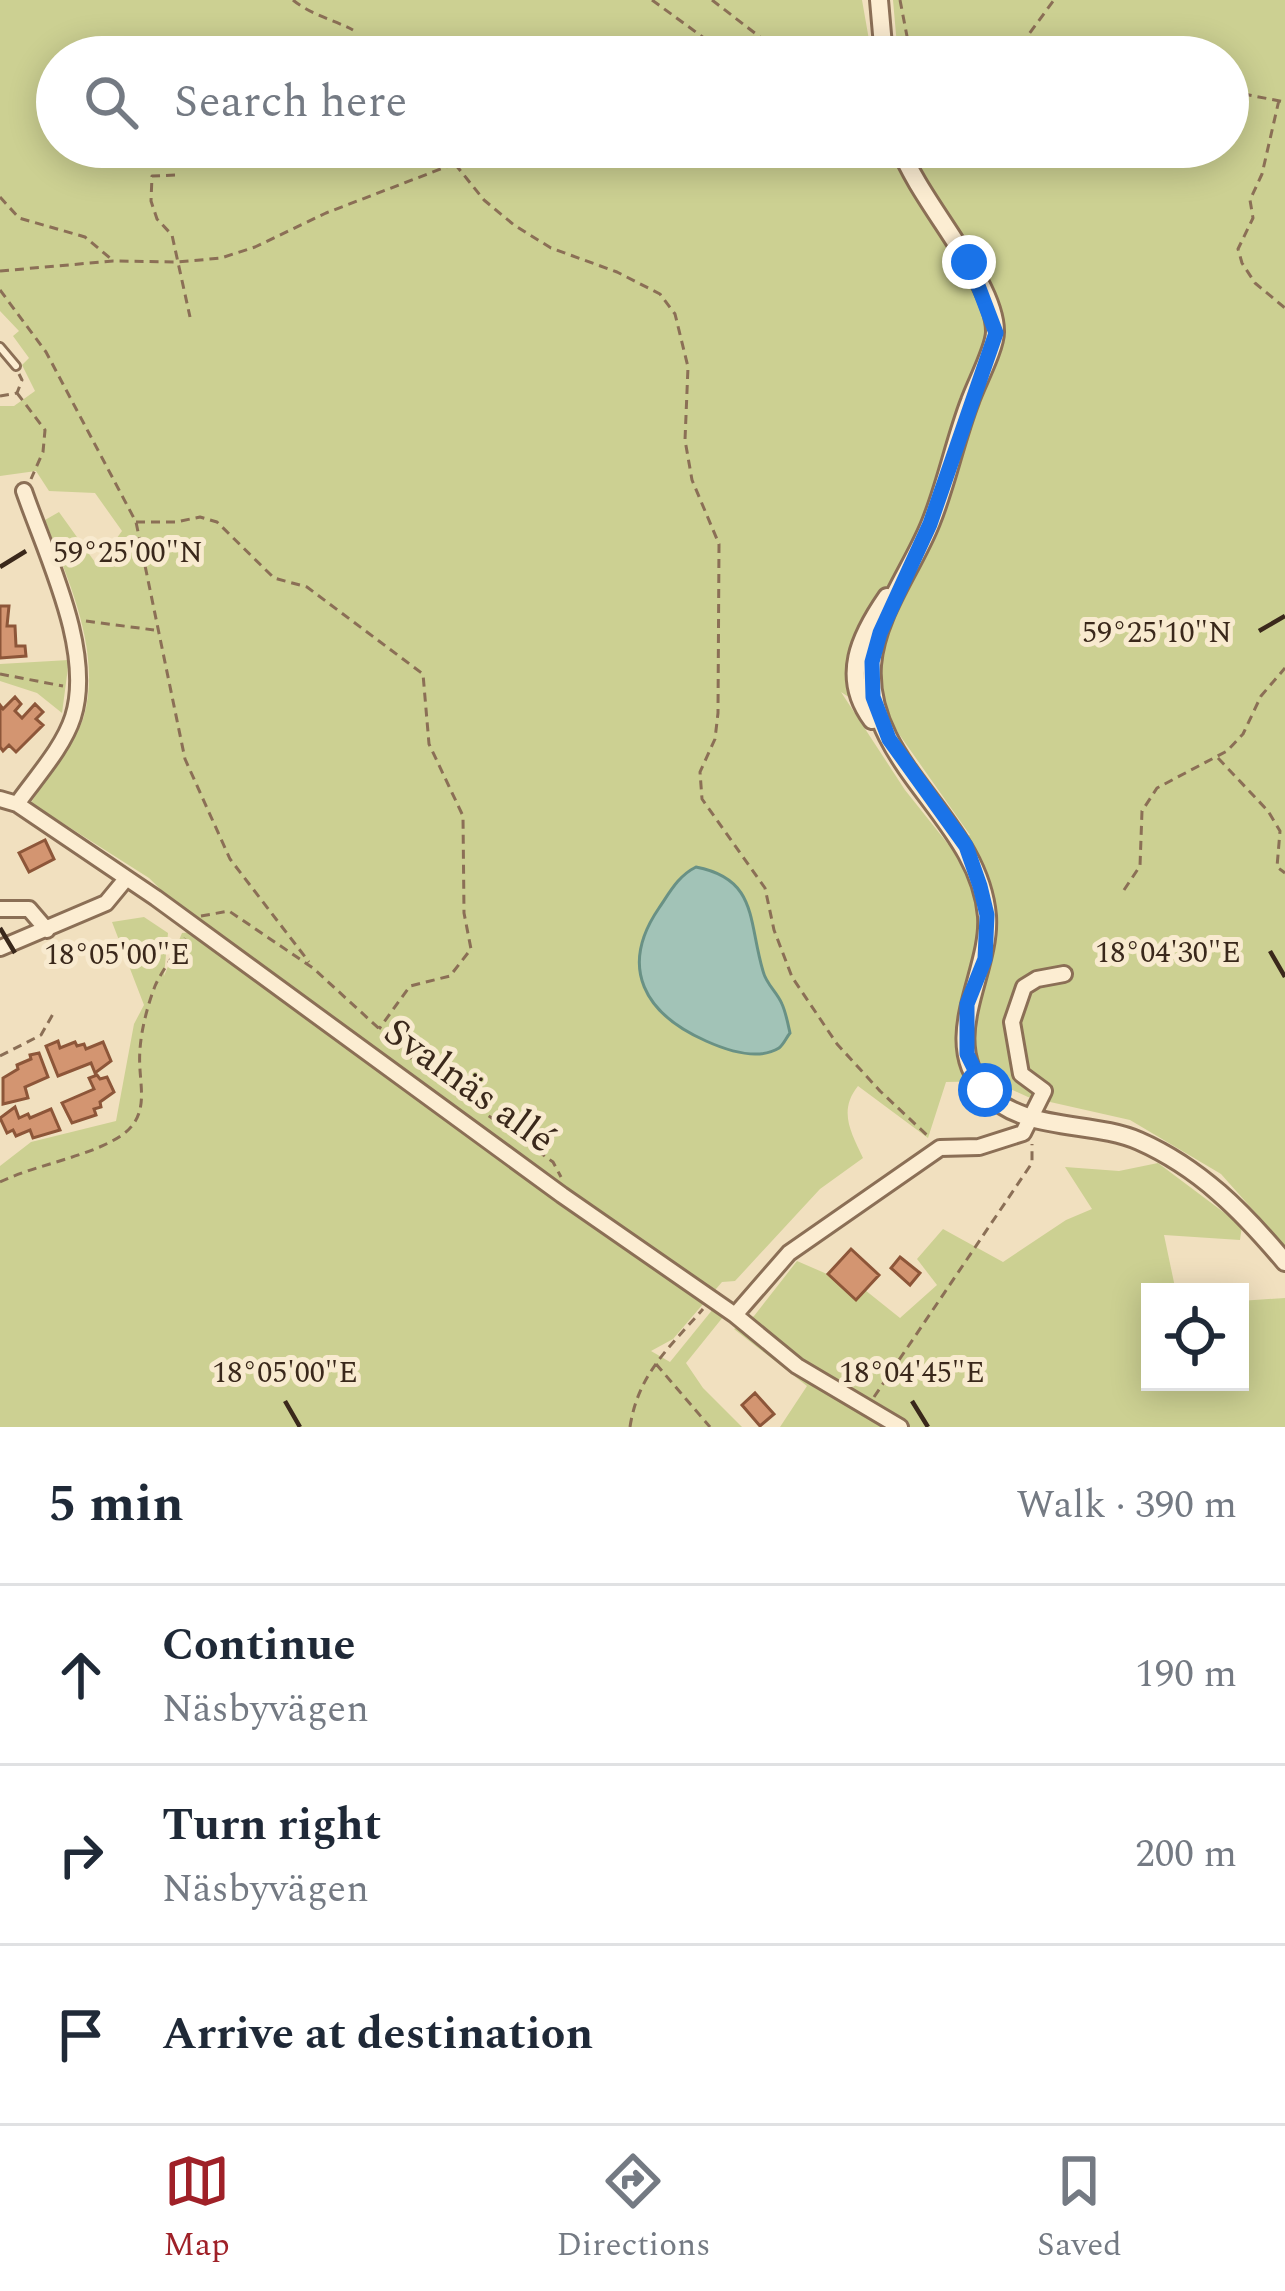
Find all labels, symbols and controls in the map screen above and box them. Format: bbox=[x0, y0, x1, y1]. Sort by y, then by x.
search box bbox=[36, 36, 1249, 168]
text: Search here bbox=[174, 68, 407, 137]
icon: search bbox=[78, 69, 144, 135]
route end bbox=[942, 235, 996, 289]
text: 59°25'00"N bbox=[53, 530, 203, 576]
text: 59°25'10"N bbox=[1082, 610, 1232, 656]
text: 18°04'30"E bbox=[1095, 930, 1241, 976]
text: 18°05'00"E bbox=[44, 932, 190, 978]
street label: Svalnäs allé bbox=[371, 1004, 567, 1168]
route start bbox=[958, 1063, 1012, 1117]
map controls bbox=[1141, 1283, 1249, 1391]
button: locate bbox=[1141, 1283, 1249, 1391]
text: 18°05'00"E bbox=[212, 1350, 358, 1396]
text: 18°04'45"E bbox=[839, 1350, 985, 1396]
text: 5 min bbox=[48, 1466, 184, 1544]
text: Walk · 390 m bbox=[1016, 1476, 1237, 1535]
text: Continue bbox=[162, 1611, 355, 1680]
icon: ahead bbox=[48, 1642, 114, 1708]
text: 190 m bbox=[1135, 1645, 1237, 1704]
text: Näsbyvägen bbox=[162, 1680, 369, 1739]
text: Turn right bbox=[162, 1791, 381, 1860]
icon: right bbox=[48, 1822, 114, 1888]
text: 200 m bbox=[1135, 1825, 1237, 1884]
text: Näsbyvägen bbox=[162, 1860, 369, 1919]
text: Arrive at destination bbox=[162, 2000, 593, 2069]
icon: arrive bbox=[48, 2002, 114, 2068]
tab: Map bbox=[163, 2148, 230, 2270]
tab: Directions bbox=[556, 2148, 710, 2270]
tab: Saved bbox=[1037, 2148, 1122, 2270]

